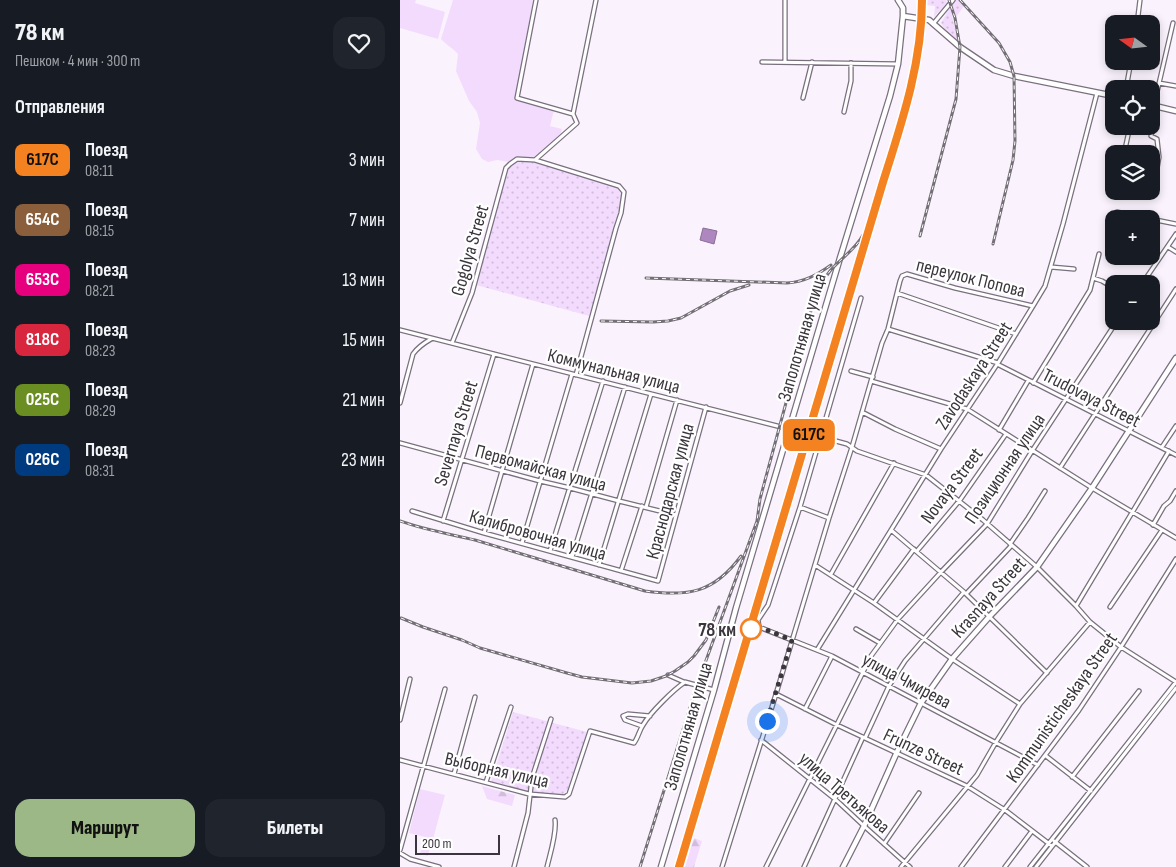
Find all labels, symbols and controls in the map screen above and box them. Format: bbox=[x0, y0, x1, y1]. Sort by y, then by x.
north arrow bbox=[1105, 15, 1160, 70]
map controls bbox=[1105, 15, 1160, 330]
button: heart bbox=[333, 17, 385, 69]
text: 78 км bbox=[15, 18, 64, 47]
text: Пешком · 4 мин · 300 m bbox=[15, 52, 140, 71]
button: locate bbox=[1105, 80, 1160, 135]
text: Отправления bbox=[15, 96, 105, 119]
text: Поезд bbox=[85, 139, 128, 162]
button: layers bbox=[1105, 145, 1160, 200]
text: 617C bbox=[26, 149, 59, 170]
text: 3 мин bbox=[349, 149, 385, 172]
text: 08:11 bbox=[85, 162, 113, 181]
text: Поезд bbox=[85, 199, 128, 222]
street label: Gogolya Street bbox=[446, 202, 494, 299]
text: 654С bbox=[25, 209, 60, 230]
text: 7 мин bbox=[349, 209, 385, 232]
button: + bbox=[1105, 210, 1160, 265]
text: 08:15 bbox=[85, 222, 114, 241]
street label: переулок Попова bbox=[914, 254, 1027, 303]
text: Поезд bbox=[85, 259, 128, 282]
text: 653С bbox=[26, 269, 59, 290]
text: 13 мин bbox=[342, 269, 385, 292]
street label: Заполотняная улица bbox=[773, 271, 832, 404]
button: − bbox=[1105, 275, 1160, 330]
text: 08:21 bbox=[85, 282, 114, 301]
street label: Zavodaskaya Street bbox=[931, 317, 1018, 434]
text: Поезд bbox=[85, 319, 128, 342]
text: 818С bbox=[26, 329, 59, 350]
text: 15 мин bbox=[343, 329, 385, 352]
text: 08:23 bbox=[85, 342, 116, 361]
street label: Коммунальная улица bbox=[545, 344, 682, 399]
street label: Trudovaya Street bbox=[1038, 364, 1144, 433]
street label: Severnaya Street bbox=[430, 378, 483, 489]
text: Поезд bbox=[85, 379, 128, 402]
text: 025С bbox=[26, 389, 59, 410]
text: 21 мин bbox=[342, 389, 385, 412]
text: 08:29 bbox=[85, 402, 116, 421]
street label: Позиционная улица bbox=[960, 409, 1051, 528]
line badge: 617C bbox=[774, 419, 844, 451]
street label: Краснодарская улица bbox=[641, 421, 700, 562]
text: 617C bbox=[793, 424, 825, 445]
text: Поезд bbox=[85, 439, 128, 462]
street label: Первомайская улица bbox=[473, 440, 609, 497]
street label: Novaya Street bbox=[916, 443, 988, 528]
text: 026С bbox=[25, 449, 60, 470]
text: 23 мин bbox=[341, 449, 385, 472]
text: 08:31 bbox=[85, 462, 114, 481]
street label: Калибровочная улица bbox=[467, 505, 609, 566]
street label: Krasnaya Street bbox=[947, 553, 1031, 643]
marker: 78 км bbox=[740, 618, 762, 640]
place label: 78 км bbox=[698, 619, 736, 642]
street label: Kommunisticheskaya Street bbox=[1002, 628, 1123, 788]
street label: улица Чмирева bbox=[858, 648, 955, 714]
street label: Заполотняная улица bbox=[659, 660, 718, 793]
your location bbox=[755, 709, 780, 734]
street label: Frunze Street bbox=[880, 724, 967, 781]
street label: Выборная улица bbox=[442, 747, 551, 794]
street label: улица Третьякова bbox=[794, 747, 894, 839]
button: Маршрут bbox=[15, 799, 195, 857]
button: Билеты bbox=[205, 799, 385, 857]
scale bar bbox=[415, 832, 500, 855]
text: 200 m bbox=[422, 835, 451, 852]

